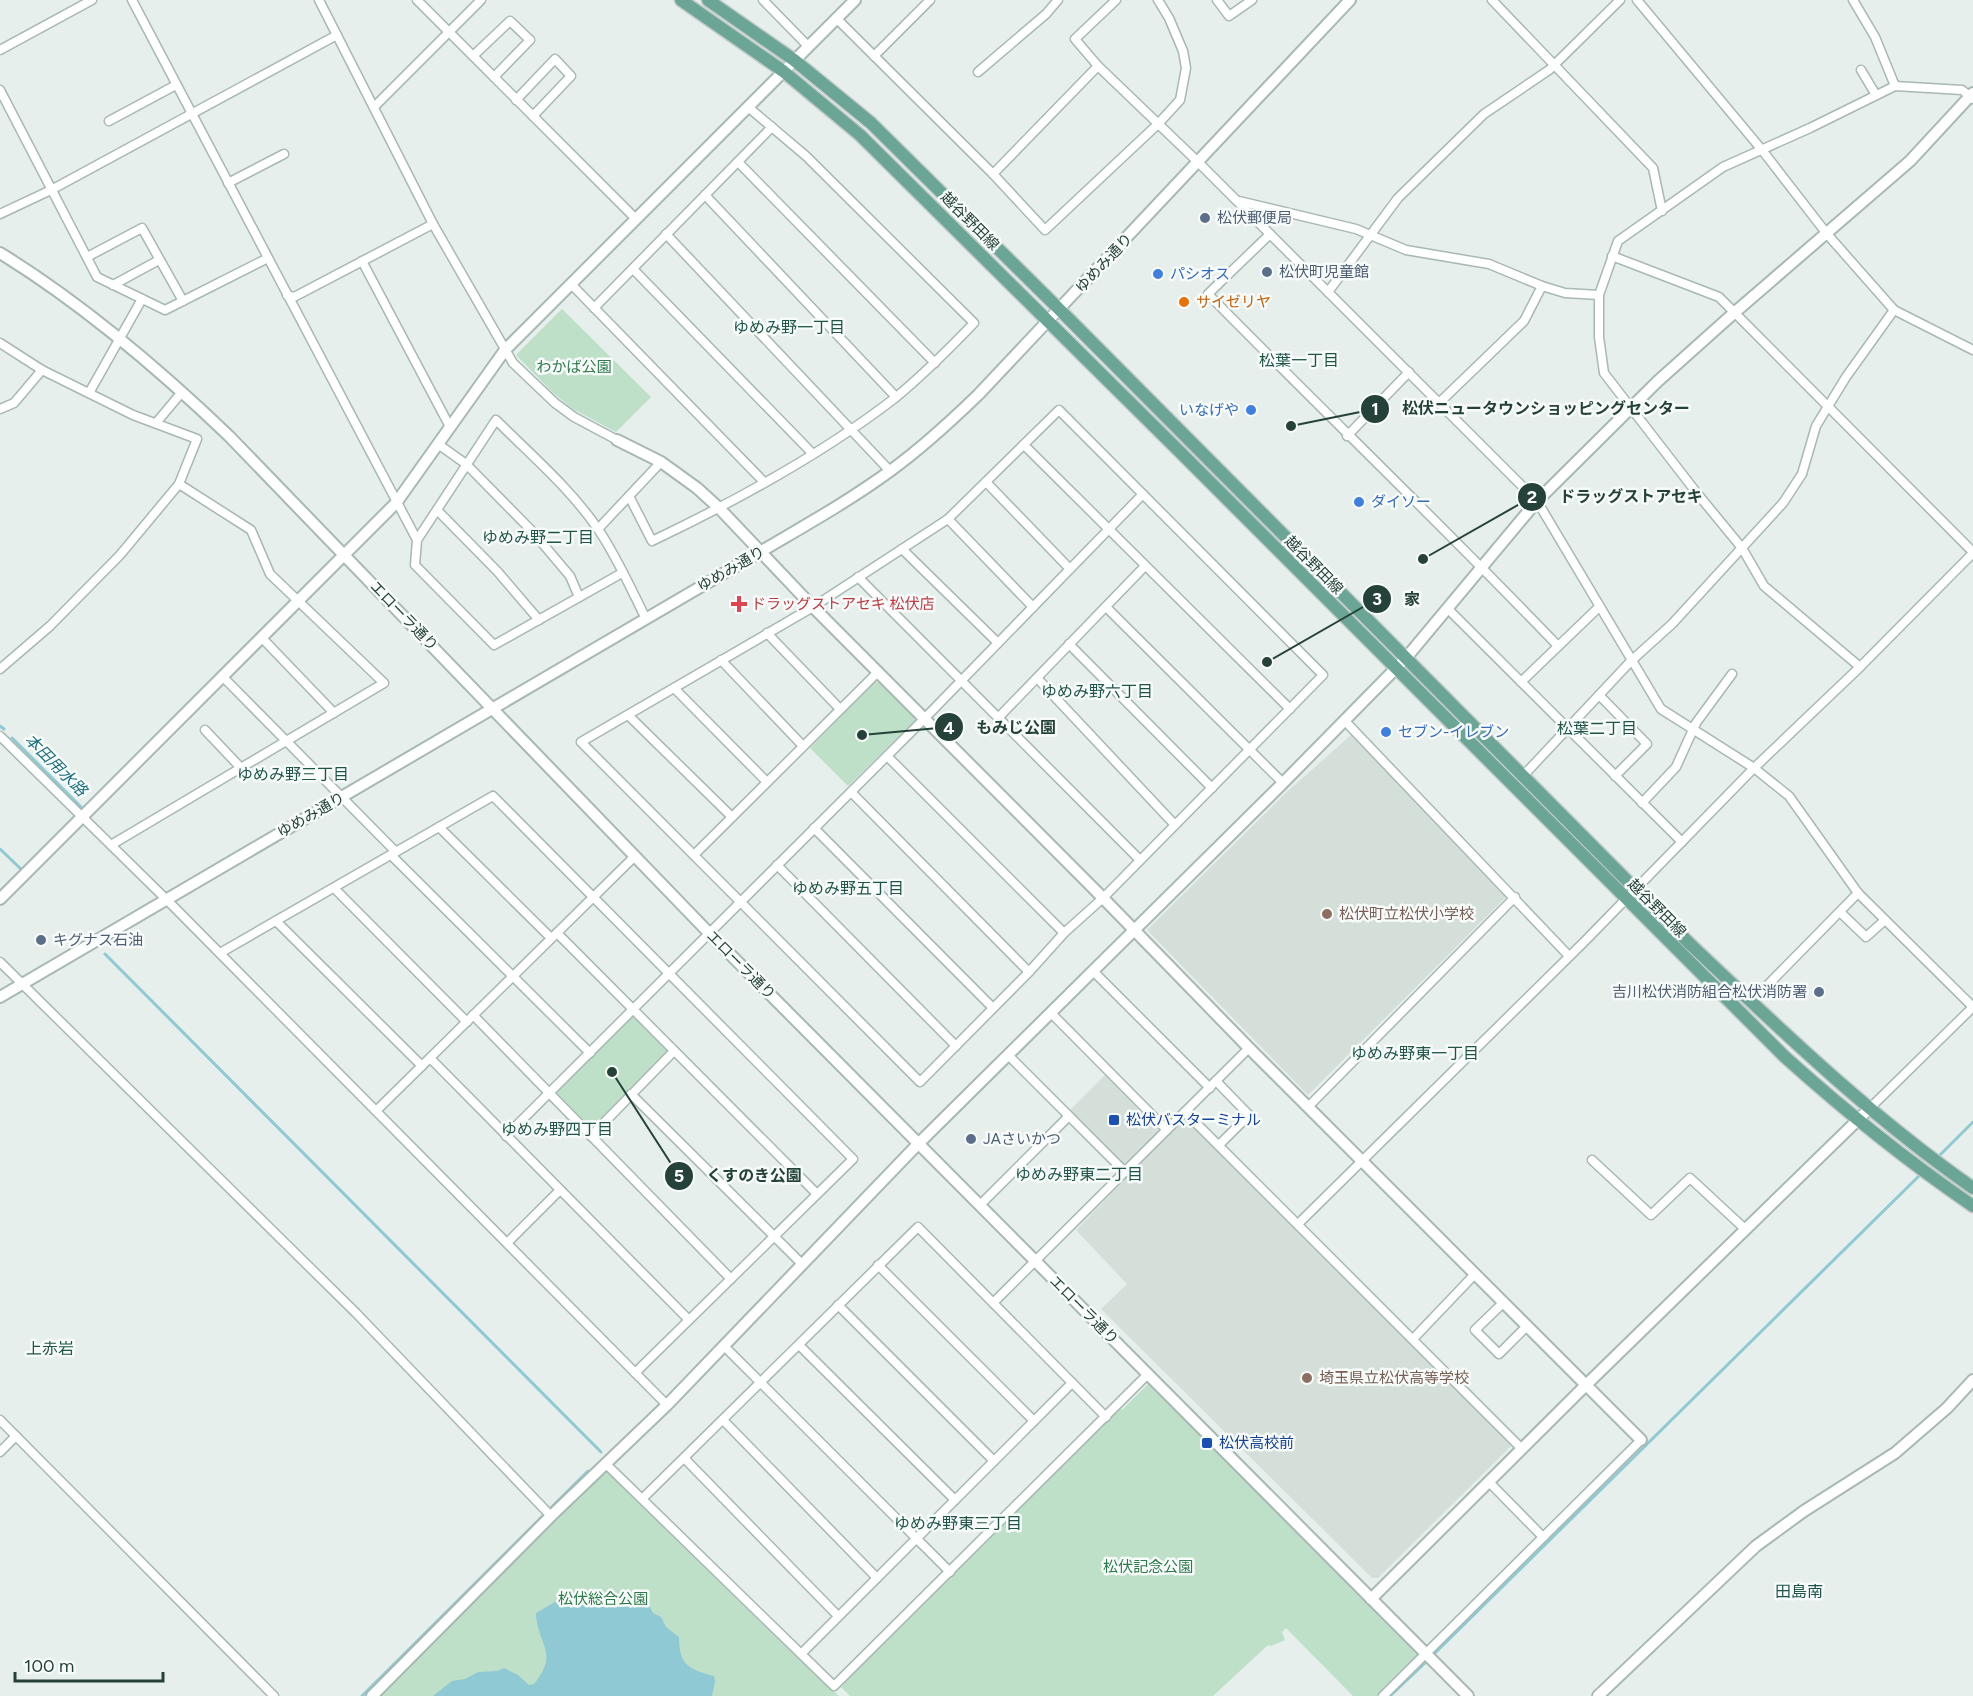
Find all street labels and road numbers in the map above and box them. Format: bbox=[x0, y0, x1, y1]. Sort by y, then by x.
street label: 越谷野田線 bbox=[936, 187, 1003, 254]
street label: ゆめみ通り bbox=[1072, 229, 1136, 297]
street label: 越谷野田線 bbox=[1280, 531, 1347, 598]
street label: ゆめみ通り bbox=[694, 542, 768, 596]
street label: エローラ通り bbox=[366, 577, 442, 655]
street label: ゆめみ通り bbox=[274, 788, 348, 842]
street label: 越谷野田線 bbox=[1623, 874, 1690, 941]
street label: エローラ通り bbox=[703, 927, 779, 1003]
street label: エローラ通り bbox=[1046, 1272, 1122, 1348]

